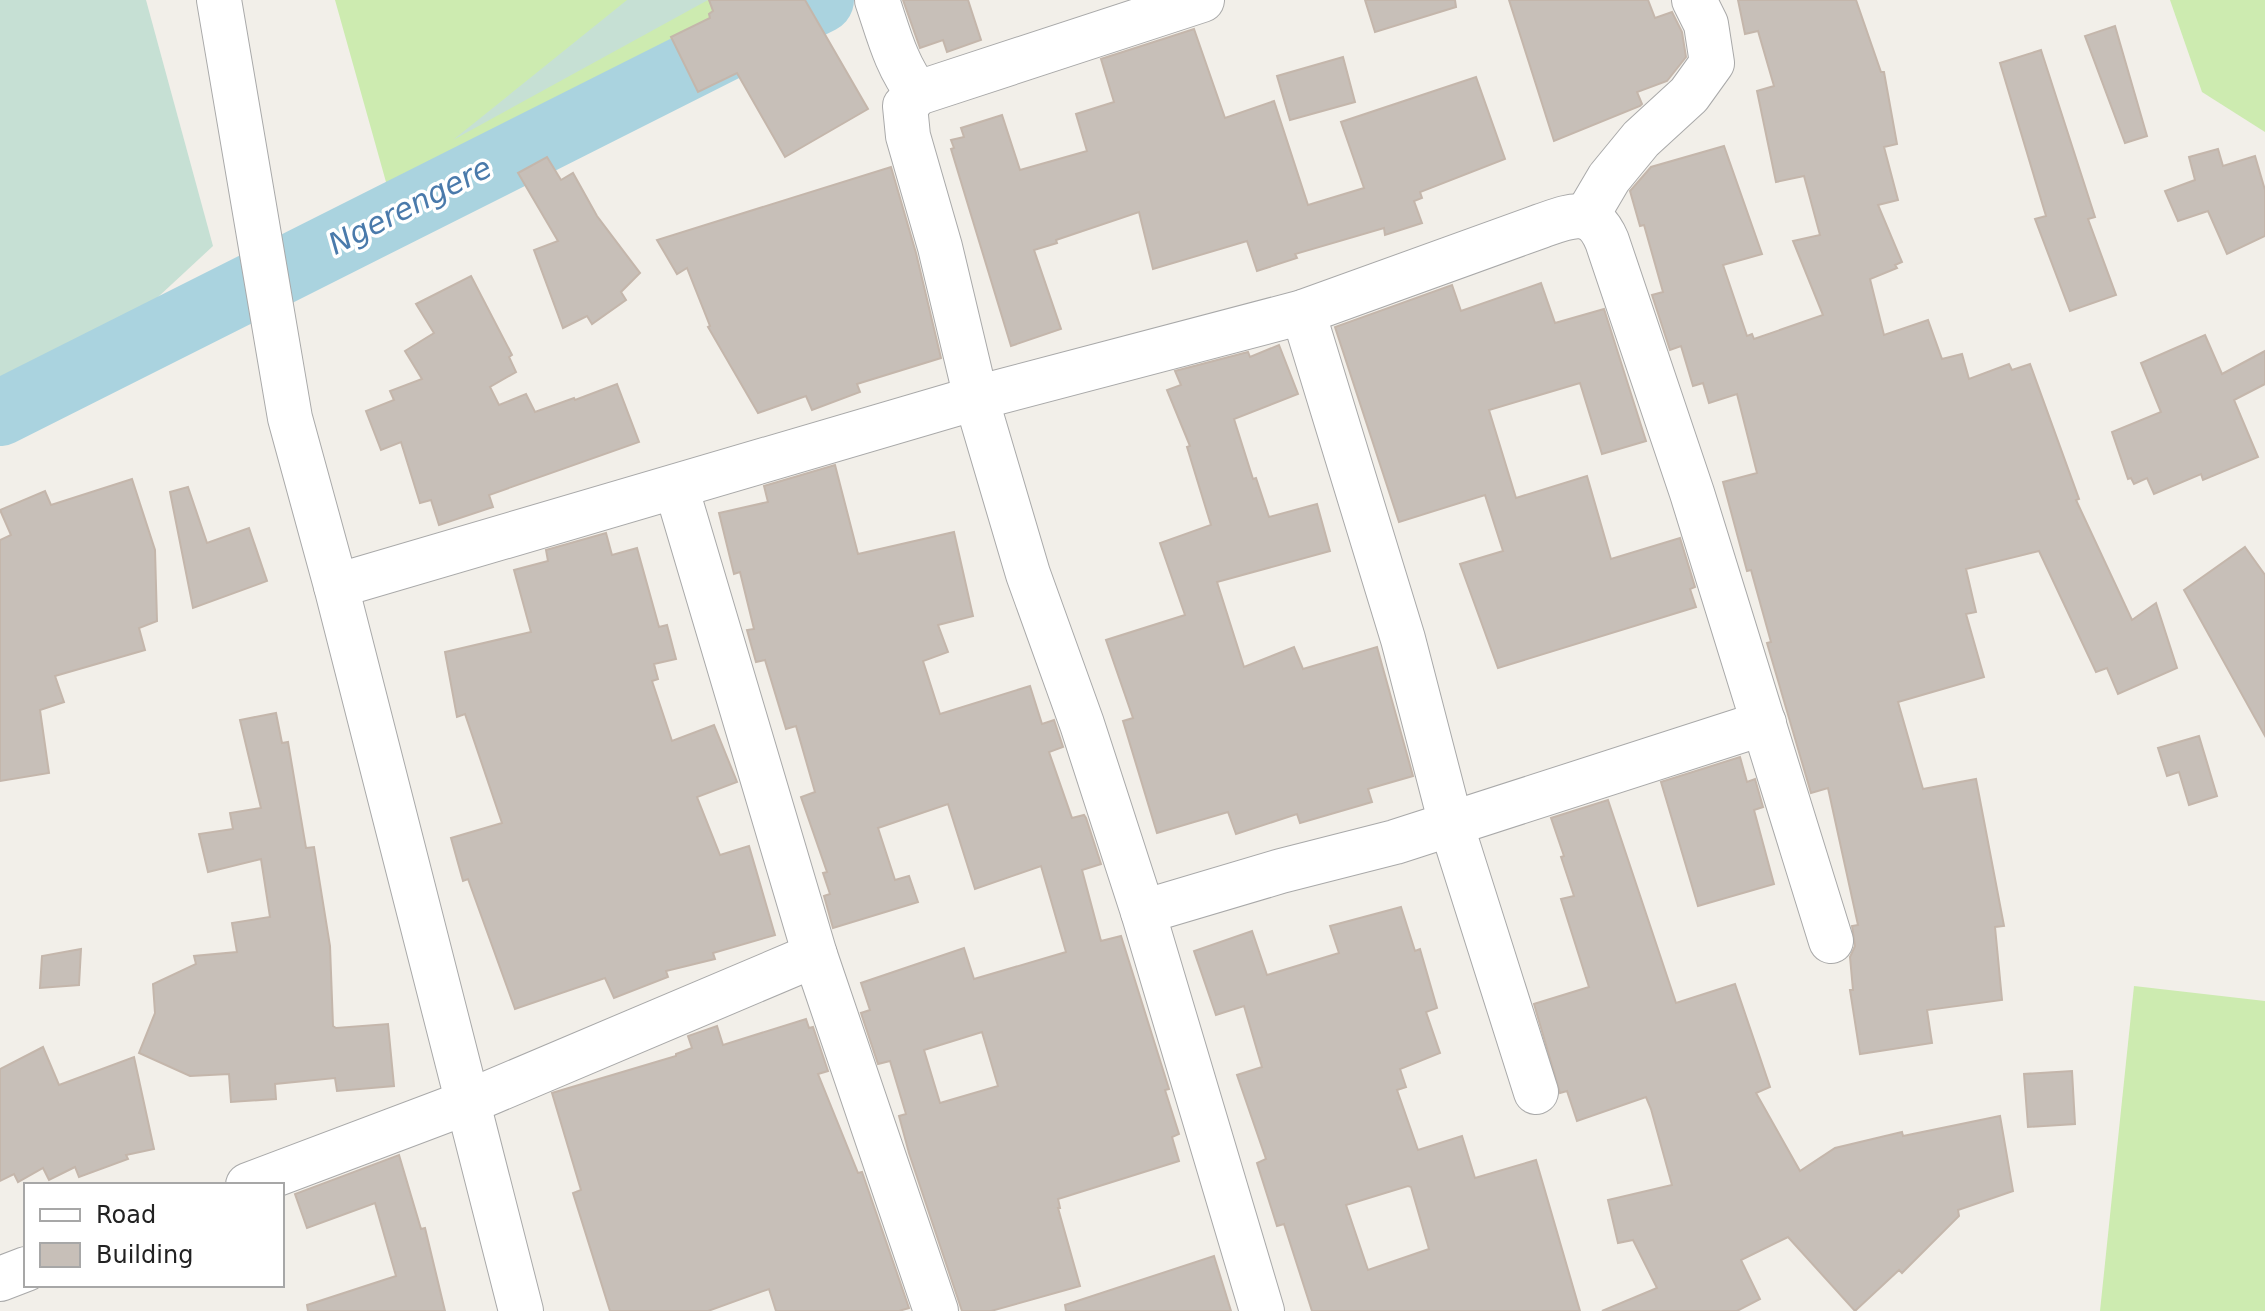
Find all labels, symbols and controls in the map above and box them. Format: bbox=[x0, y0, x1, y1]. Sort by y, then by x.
water label: Ngerengere bbox=[323, 150, 497, 262]
legend bbox=[24, 1183, 284, 1287]
text: Road bbox=[96, 1201, 156, 1229]
text: Building bbox=[96, 1241, 193, 1269]

